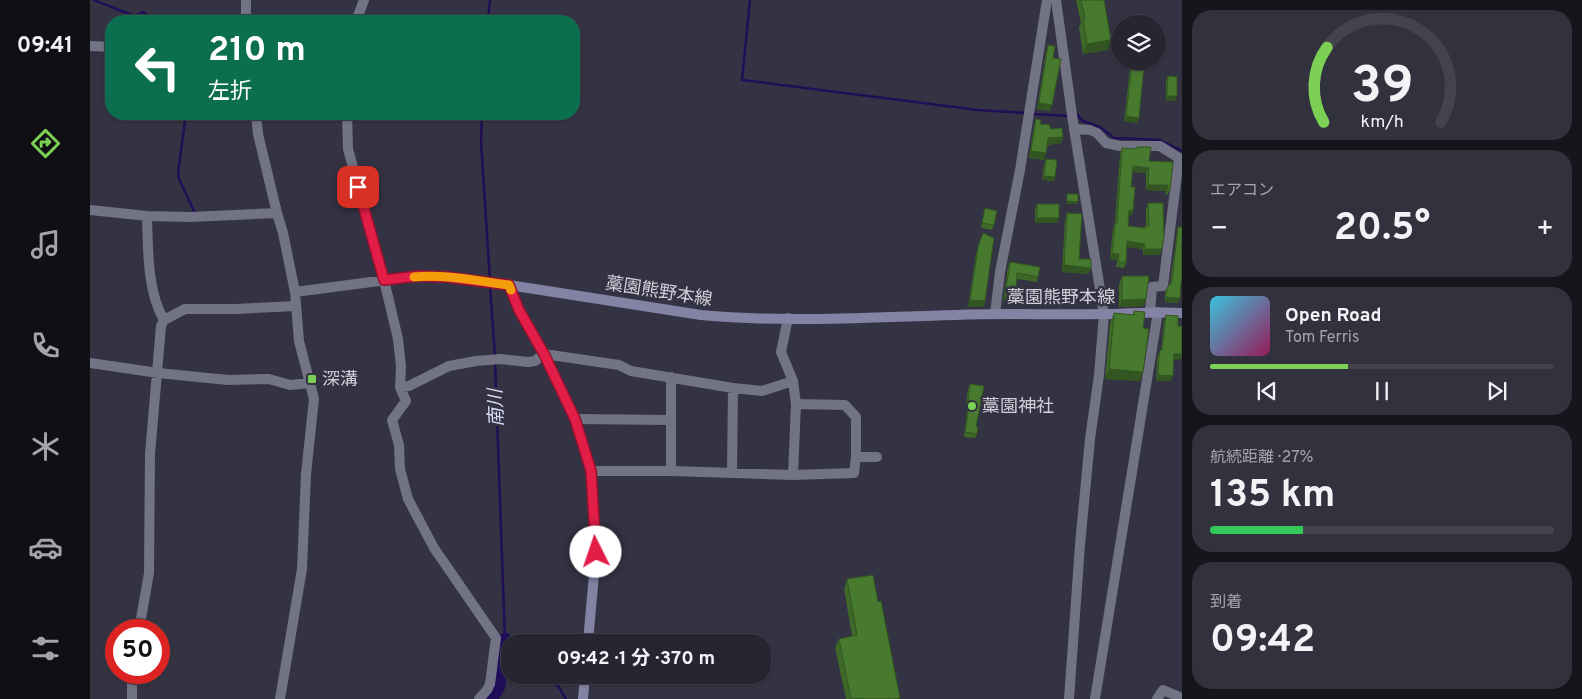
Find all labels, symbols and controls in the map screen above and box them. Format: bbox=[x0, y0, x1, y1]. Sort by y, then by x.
map controls bbox=[1111, 15, 1166, 70]
button: layers bbox=[1111, 15, 1166, 70]
text: 210 m bbox=[208, 29, 306, 73]
text: 09:41 bbox=[17, 33, 73, 60]
icon: left bbox=[125, 35, 190, 100]
text: 39 bbox=[1350, 55, 1414, 121]
text: 左折 bbox=[208, 79, 252, 106]
text: km/h bbox=[1360, 111, 1404, 134]
icon: directions bbox=[28, 126, 63, 161]
pin bbox=[337, 166, 379, 208]
icon: arrive bbox=[344, 173, 372, 201]
text: エアコン bbox=[1210, 181, 1274, 201]
text: 20.5° bbox=[1334, 205, 1430, 254]
text: − bbox=[1210, 212, 1228, 248]
text: + bbox=[1536, 212, 1554, 248]
icon: music bbox=[28, 227, 63, 262]
street label: 藁園熊野本線 bbox=[604, 273, 714, 312]
street label: 藁園熊野本線 bbox=[1007, 287, 1115, 310]
text: Open Road bbox=[1285, 304, 1381, 328]
icon: phone bbox=[28, 328, 63, 363]
text: Tom Ferris bbox=[1285, 328, 1359, 348]
place label: 深溝 bbox=[322, 369, 358, 392]
marker: 深溝 bbox=[306, 373, 318, 385]
icon: previous bbox=[1253, 377, 1281, 405]
icon: pause bbox=[1368, 377, 1396, 405]
icon: next bbox=[1483, 377, 1511, 405]
water label: 南川 bbox=[484, 387, 510, 427]
place label: 藁園神社 bbox=[982, 396, 1054, 419]
marker: 藁園神社 bbox=[966, 400, 978, 412]
icon: climate bbox=[28, 429, 63, 464]
text: 航続距離 · 27% bbox=[1210, 448, 1313, 468]
text: 135 km bbox=[1210, 472, 1335, 521]
position arrow bbox=[569, 525, 621, 577]
icon: car bbox=[28, 530, 63, 565]
text: 到着 bbox=[1210, 593, 1242, 613]
text: 09:42 bbox=[1210, 617, 1315, 666]
speed limit sign: 50 bbox=[105, 619, 170, 684]
icon: filters bbox=[28, 631, 63, 666]
text: 09:42 · 1 分 · 370 m bbox=[557, 647, 715, 671]

